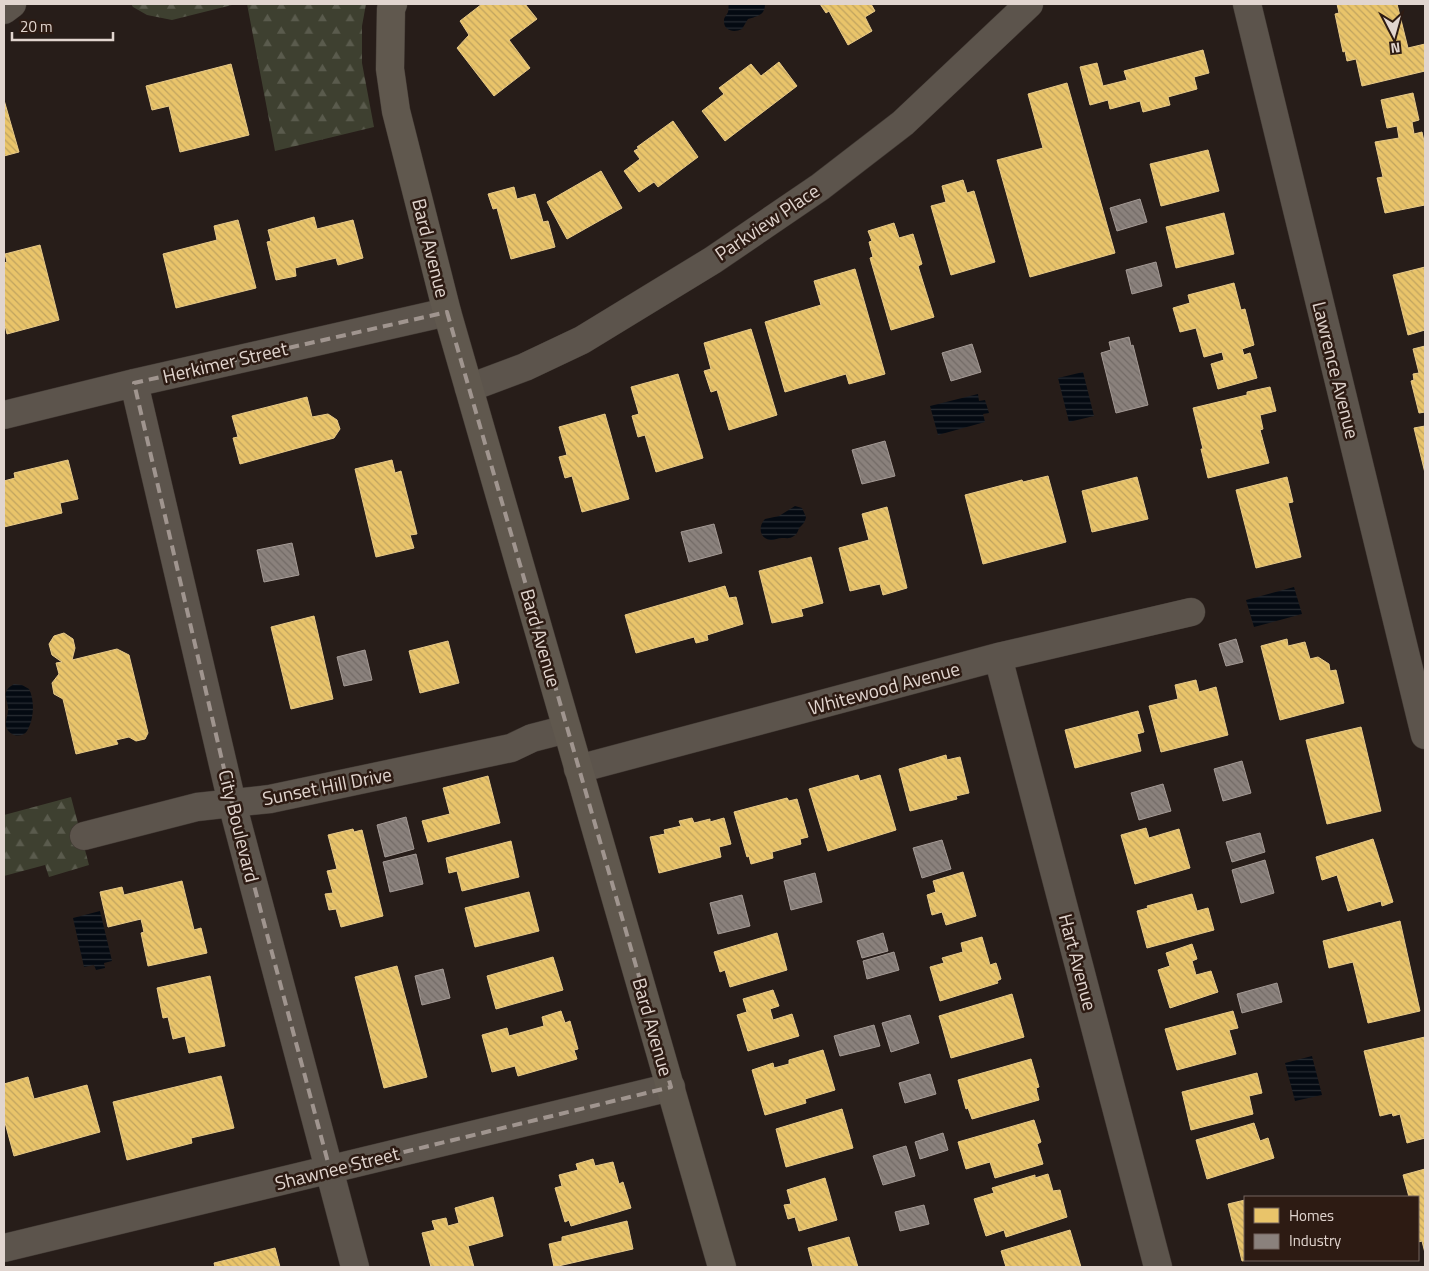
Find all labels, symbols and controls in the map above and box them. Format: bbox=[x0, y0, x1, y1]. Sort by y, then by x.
scale bar bbox=[12, 10, 114, 42]
north arrow bbox=[1369, 10, 1419, 60]
text: 20 m bbox=[20, 15, 53, 38]
text: N bbox=[1389, 37, 1401, 59]
street label: Parkview Place bbox=[709, 176, 825, 267]
street label: Bard Avenue bbox=[405, 195, 458, 300]
street label: Lawrence Avenue bbox=[1305, 298, 1368, 442]
street label: Herkimer Street bbox=[160, 333, 291, 390]
street label: Bard Avenue bbox=[514, 585, 569, 691]
street label: Whitewood Avenue bbox=[805, 653, 963, 722]
street label: Sunset Hill Drive bbox=[260, 759, 394, 812]
street label: City Boulevard bbox=[211, 767, 267, 885]
street label: Hart Avenue bbox=[1052, 910, 1105, 1014]
street label: Bard Avenue bbox=[626, 974, 681, 1080]
street label: Shawnee Street bbox=[272, 1138, 402, 1197]
legend bbox=[1244, 1196, 1419, 1261]
text: Homes bbox=[1289, 1204, 1334, 1227]
text: Industry bbox=[1289, 1229, 1341, 1252]

